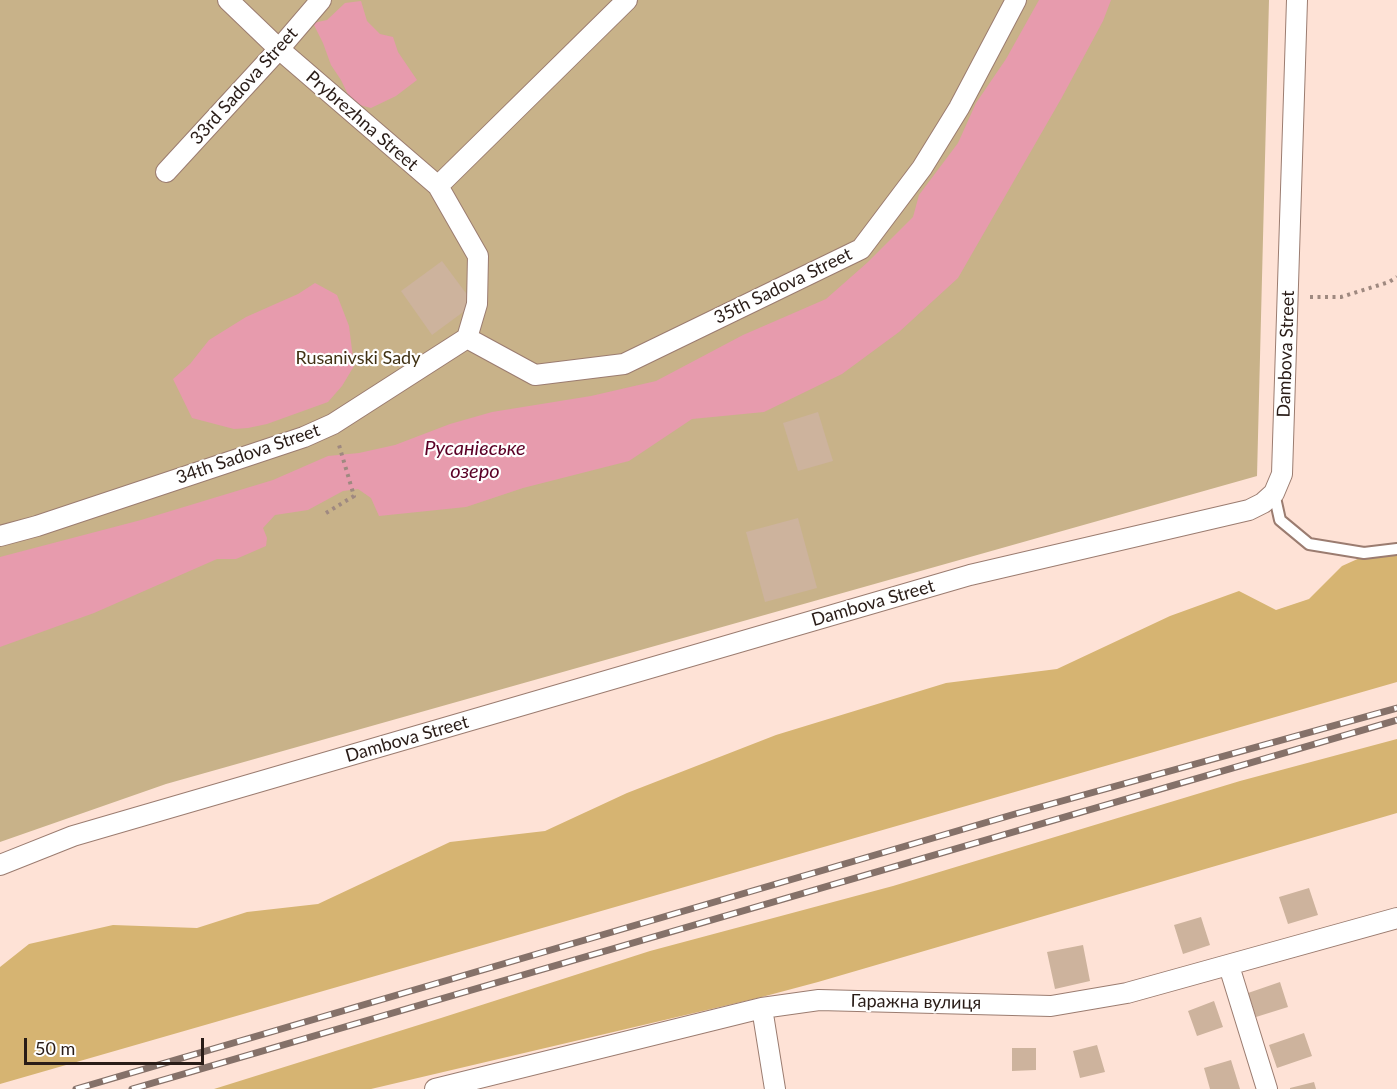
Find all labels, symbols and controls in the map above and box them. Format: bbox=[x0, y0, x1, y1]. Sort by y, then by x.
street label: 33rd Sadova Street bbox=[186, 23, 302, 149]
street label: Prybrezhna Street bbox=[302, 66, 422, 176]
street label: 35th Sadova Street bbox=[711, 243, 855, 329]
street label: Dambova Street bbox=[1273, 290, 1299, 418]
park label: Rusanivski Sady bbox=[296, 347, 420, 369]
street label: 34th Sadova Street bbox=[173, 419, 323, 489]
water label: Русанівське озеро bbox=[424, 437, 526, 484]
street label: Dambova Street bbox=[809, 575, 937, 631]
street label: Dambova Street bbox=[343, 711, 471, 767]
street label: Гаражна вулиця bbox=[850, 990, 982, 1014]
scale bar bbox=[27, 1026, 207, 1064]
text: 50 m bbox=[35, 1037, 75, 1059]

